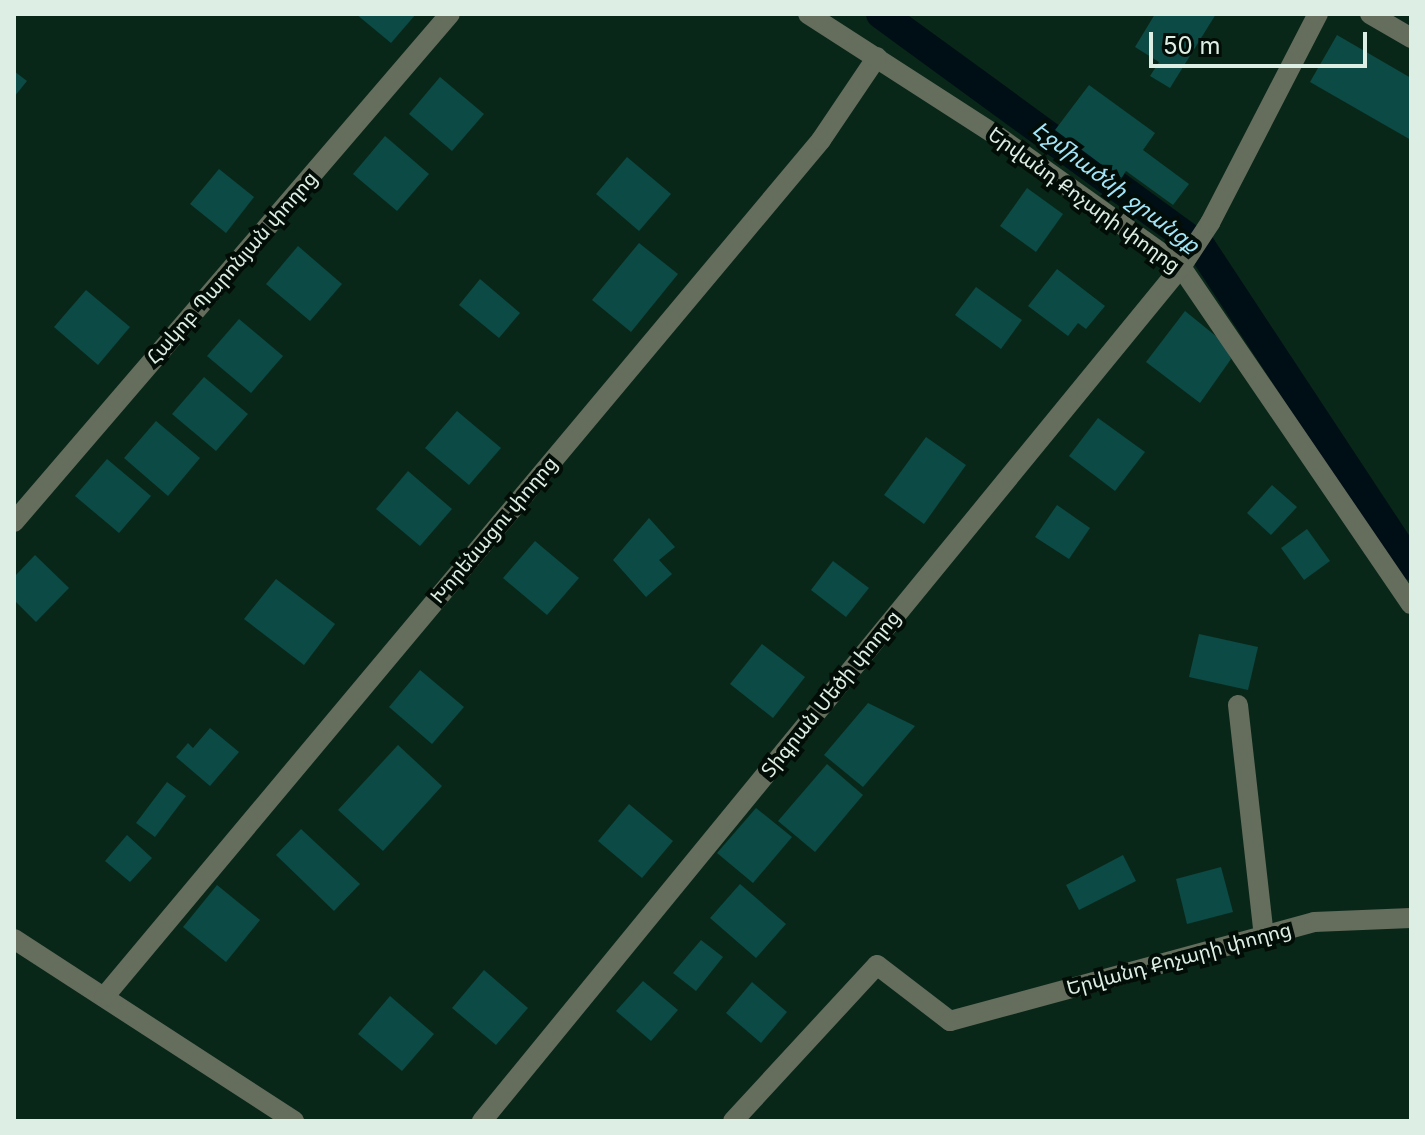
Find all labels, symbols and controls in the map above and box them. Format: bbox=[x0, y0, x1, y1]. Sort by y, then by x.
scale bar bbox=[1153, 16, 1371, 66]
text: 50 m bbox=[1163, 31, 1221, 60]
water label: Էջմիածնի ջրանցք bbox=[1027, 116, 1205, 258]
street label: Երվանդ Քոչարի փողոց bbox=[983, 122, 1185, 278]
street label: Հակոբ Պարոնյան փողոց bbox=[142, 167, 322, 369]
street label: Խորենացու փողոց bbox=[426, 452, 562, 608]
street label: Տիգրան Մեծի փողոց bbox=[756, 606, 906, 782]
street label: Երվանդ Քոչարի փողոց bbox=[1064, 917, 1294, 1001]

